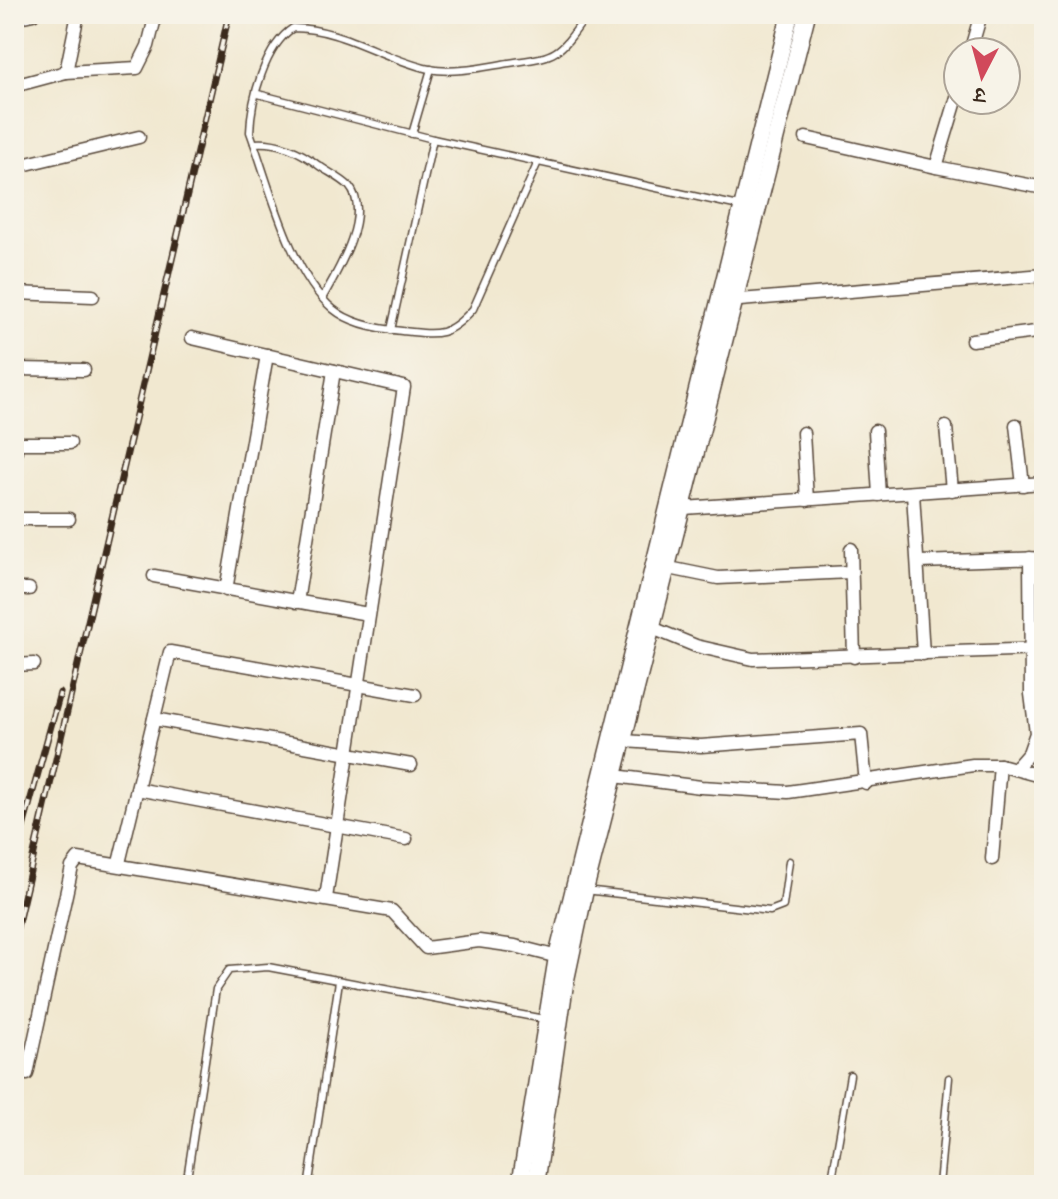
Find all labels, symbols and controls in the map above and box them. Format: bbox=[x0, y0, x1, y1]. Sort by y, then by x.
north arrow bbox=[942, 36, 1022, 116]
text: उ bbox=[971, 76, 989, 110]

